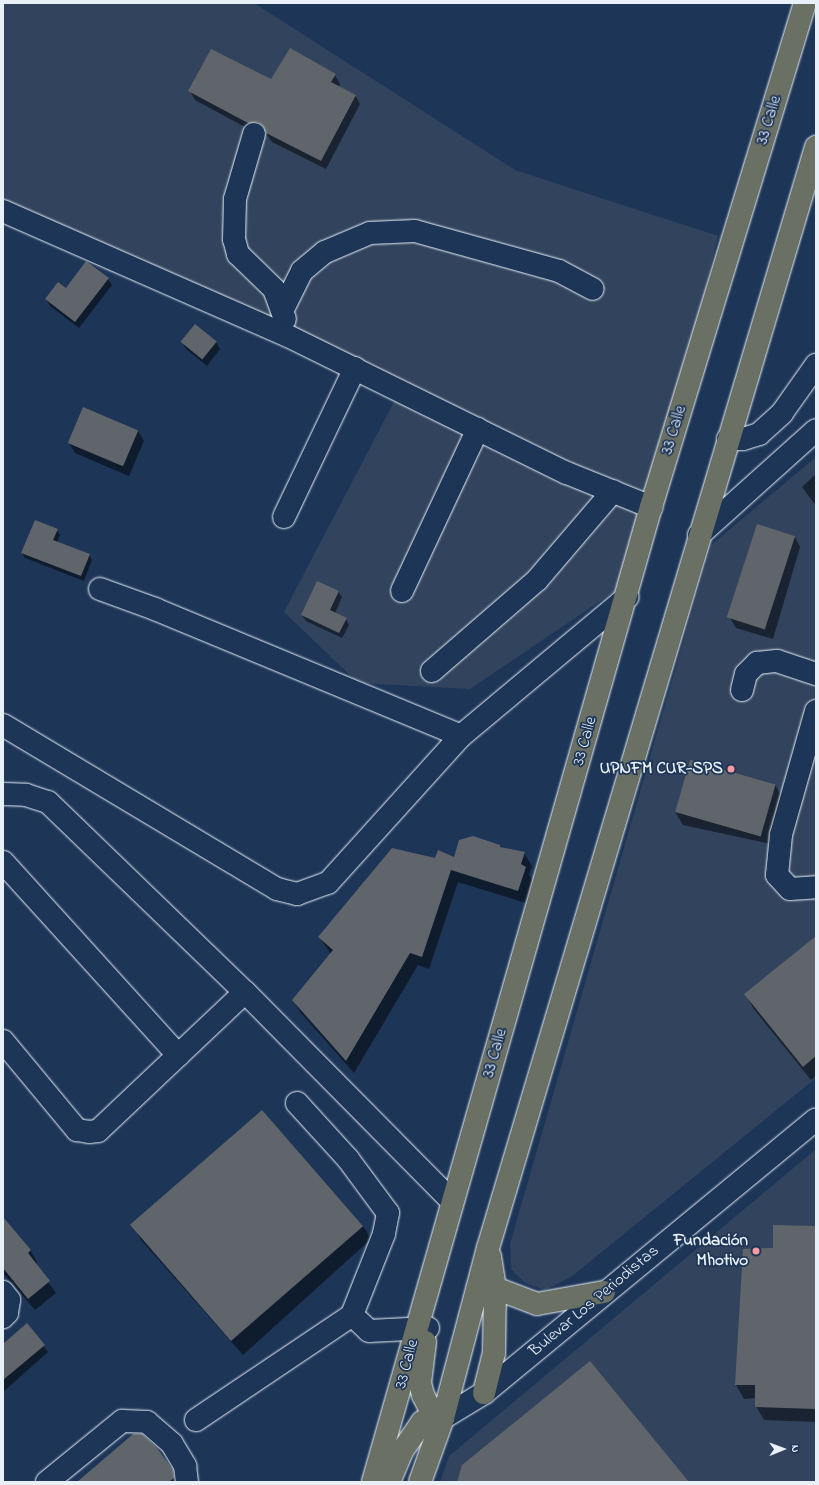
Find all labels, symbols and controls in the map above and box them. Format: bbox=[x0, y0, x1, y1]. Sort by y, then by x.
street label: 33 Calle bbox=[752, 93, 786, 147]
street label: 33 Calle bbox=[657, 403, 691, 457]
street label: 33 Calle bbox=[568, 714, 602, 768]
place label: UPNFM CUR-SPS bbox=[600, 759, 723, 779]
marker: UPNFM CUR-SPS bbox=[726, 764, 736, 774]
street label: 33 Calle bbox=[478, 1026, 512, 1080]
place label: Fundación Mhotivo bbox=[674, 1231, 748, 1271]
street label: Bulevar Los Periodistas bbox=[525, 1241, 663, 1361]
marker: Fundación Mhotivo bbox=[751, 1246, 761, 1256]
street label: 33 Calle bbox=[391, 1337, 423, 1391]
north arrow bbox=[763, 1429, 803, 1469]
text: N bbox=[787, 1445, 803, 1453]

